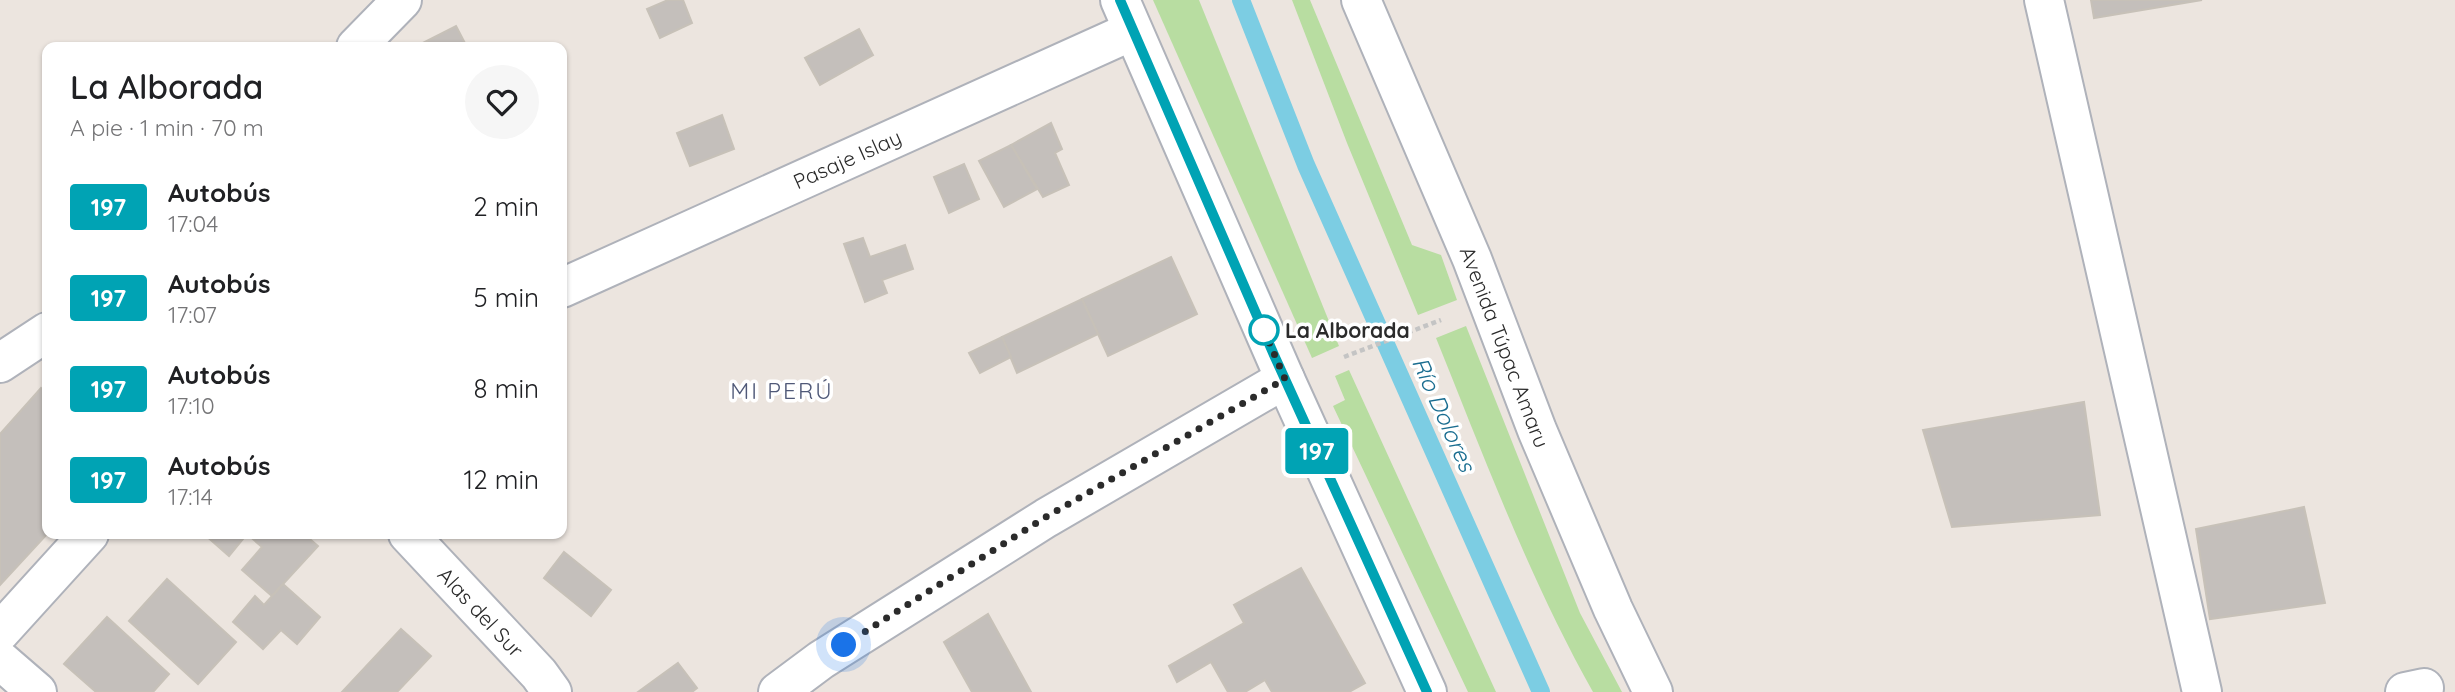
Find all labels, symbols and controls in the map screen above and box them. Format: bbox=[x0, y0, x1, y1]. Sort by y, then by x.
button: heart bbox=[465, 65, 539, 139]
text: La Alborada bbox=[70, 66, 263, 107]
text: A pie · 1 min · 70 m bbox=[70, 113, 264, 142]
street label: Pasaje Islay bbox=[789, 124, 905, 194]
text: Autobús bbox=[168, 176, 270, 209]
text: 2 min bbox=[473, 190, 539, 223]
text: 197 bbox=[91, 192, 126, 222]
text: 17:04 bbox=[168, 209, 218, 238]
street label: Avenida Túpac Amaru bbox=[1455, 243, 1555, 451]
text: Autobús bbox=[168, 267, 270, 300]
text: 5 min bbox=[473, 281, 539, 314]
text: 197 bbox=[91, 283, 126, 313]
text: 17:07 bbox=[168, 300, 217, 329]
marker: La Alborada bbox=[1249, 315, 1279, 345]
place label: La Alborada bbox=[1285, 317, 1410, 343]
water label: Río Dolores bbox=[1406, 352, 1483, 478]
text: Autobús bbox=[168, 358, 270, 391]
text: 8 min bbox=[474, 372, 539, 405]
text: 197 bbox=[91, 374, 126, 404]
district label: MI PERÚ bbox=[730, 376, 834, 405]
text: 17:10 bbox=[168, 391, 215, 420]
line badge: 197 bbox=[1277, 428, 1357, 474]
text: 197 bbox=[1299, 436, 1335, 466]
text: Autobús bbox=[168, 449, 270, 482]
text: 12 min bbox=[464, 463, 539, 496]
text: 197 bbox=[91, 465, 126, 495]
text: 17:14 bbox=[168, 482, 213, 511]
street label: Alas del Sur bbox=[433, 562, 529, 662]
your location bbox=[826, 627, 861, 662]

